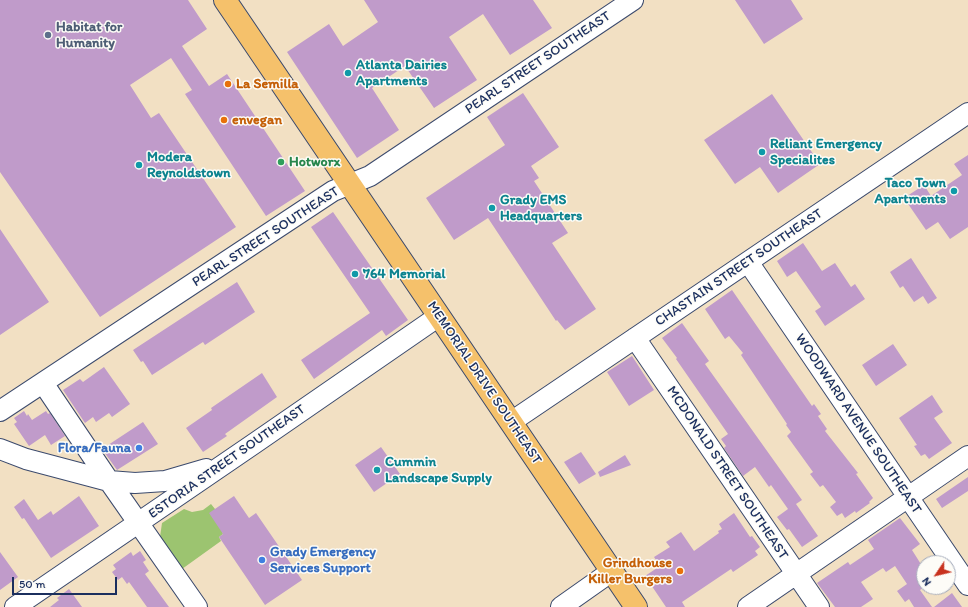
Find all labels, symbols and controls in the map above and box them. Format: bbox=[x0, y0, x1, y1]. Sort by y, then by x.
street label: PEARL STREET SOUTHEAST bbox=[462, 8, 614, 118]
place label: Habitat for Humanity bbox=[56, 19, 122, 52]
marker: Habitat for Humanity bbox=[43, 30, 53, 40]
place label: Atlanta Dairies Apartments bbox=[356, 57, 447, 90]
marker: Atlanta Dairies Apartments bbox=[343, 68, 353, 78]
place label: La Semilla bbox=[236, 76, 299, 92]
marker: La Semilla bbox=[223, 79, 233, 89]
place label: envegan bbox=[232, 112, 282, 128]
marker: envegan bbox=[219, 115, 229, 125]
place label: Reliant Emergency Specialites bbox=[770, 136, 882, 168]
marker: Reliant Emergency Specialites bbox=[757, 147, 767, 157]
place label: Modera Reynoldstown bbox=[147, 149, 230, 182]
place label: Hotworx bbox=[289, 154, 340, 170]
marker: Hotworx bbox=[276, 157, 286, 167]
marker: Modera Reynoldstown bbox=[134, 160, 144, 170]
place label: Taco Town Apartments bbox=[874, 175, 946, 208]
street label: PEARL STREET SOUTHEAST bbox=[189, 183, 343, 291]
marker: Taco Town Apartments bbox=[949, 186, 959, 196]
place label: Grady EMS Headquarters bbox=[500, 192, 582, 224]
marker: Grady EMS Headquarters bbox=[487, 203, 497, 213]
street label: CHASTAIN STREET SOUTHEAST bbox=[652, 206, 826, 330]
place label: 764 Memorial bbox=[363, 266, 446, 282]
marker: 764 Memorial bbox=[350, 269, 360, 279]
street label: MEMORIAL DRIVE SOUTHEAST bbox=[423, 298, 545, 468]
street label: WOODWARD AVENUE SOUTHEAST bbox=[791, 331, 925, 517]
street label: MCDONALD STREET SOUTHEAST bbox=[663, 383, 791, 563]
street label: ESTORIA STREET SOUTHEAST bbox=[145, 401, 309, 523]
place label: Flora/Fauna bbox=[58, 440, 131, 456]
marker: Flora/Fauna bbox=[134, 443, 144, 453]
place label: Cummin Landscape Supply bbox=[385, 454, 492, 486]
marker: Cummin Landscape Supply bbox=[372, 465, 382, 475]
place label: Grady Emergency Services Support bbox=[270, 544, 376, 576]
marker: Grady Emergency Services Support bbox=[257, 555, 267, 565]
place label: Grindhouse Killer Burgers bbox=[588, 555, 672, 588]
north arrow bbox=[916, 555, 956, 595]
marker: Grindhouse Killer Burgers bbox=[675, 566, 685, 576]
scale bar bbox=[14, 569, 119, 595]
text: N bbox=[919, 575, 934, 588]
text: 50 m bbox=[19, 577, 45, 591]

